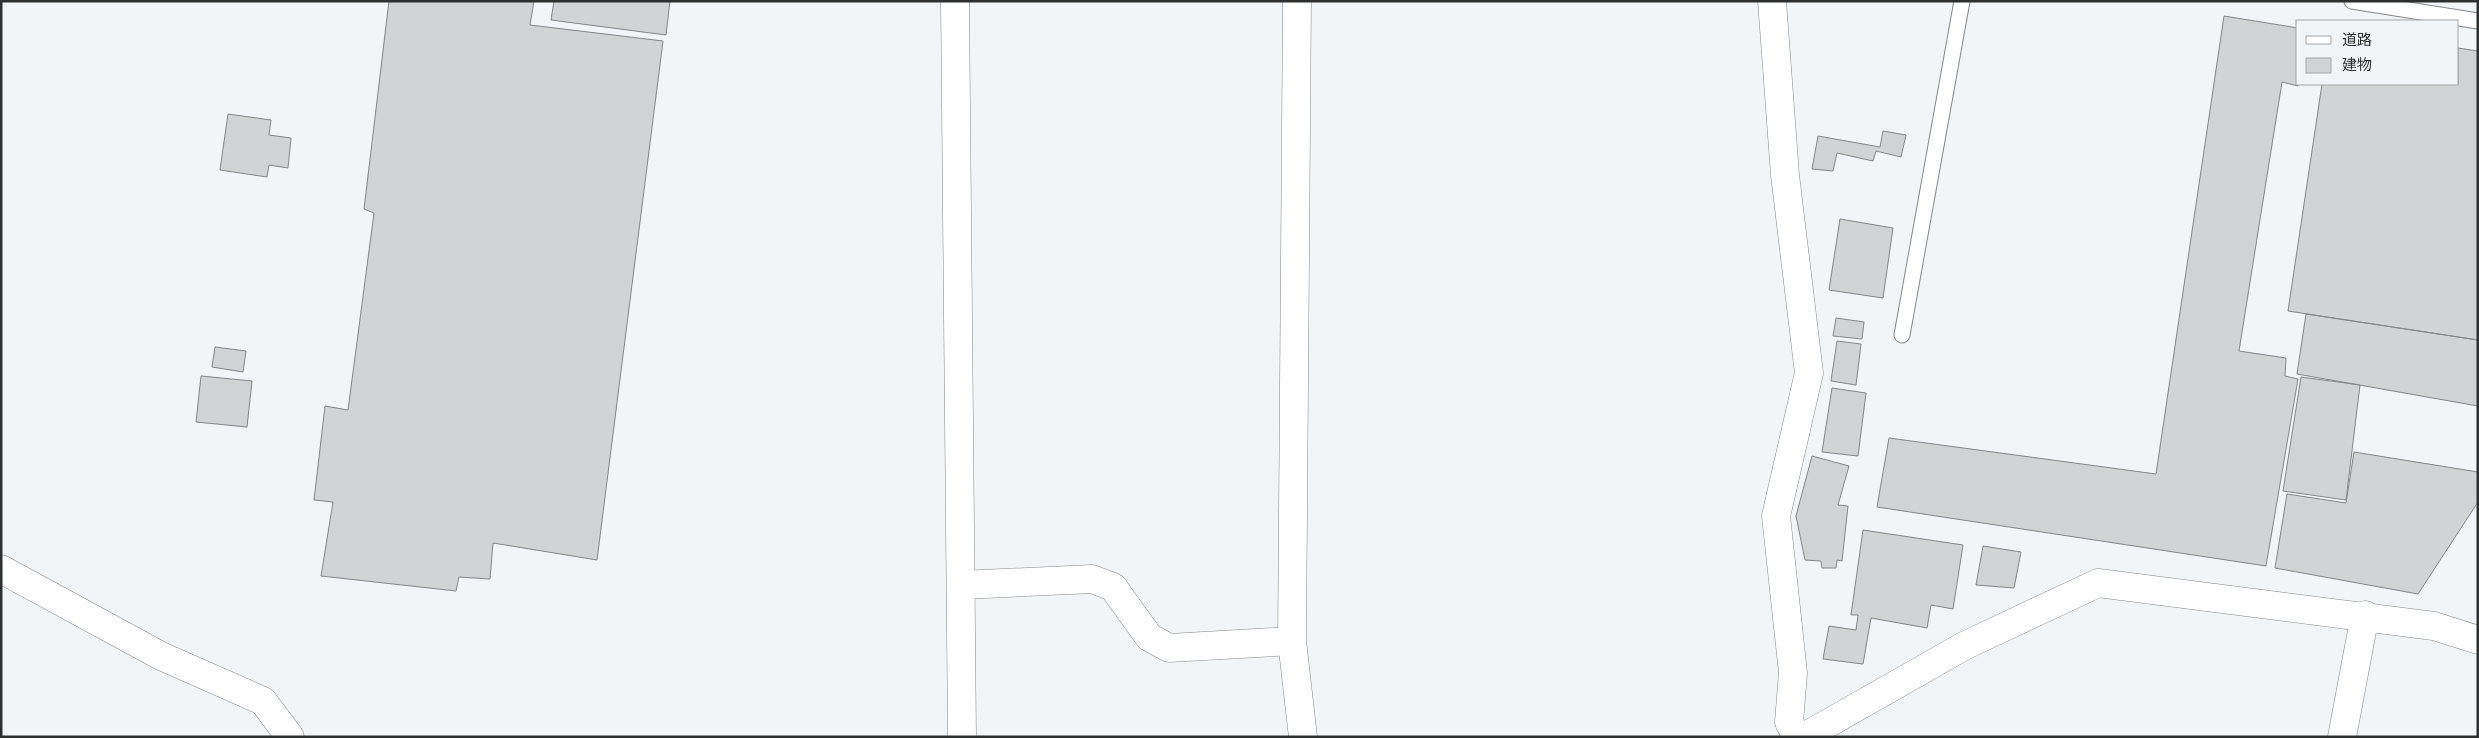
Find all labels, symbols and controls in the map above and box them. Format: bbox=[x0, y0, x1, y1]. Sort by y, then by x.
legend bbox=[2296, 20, 2459, 85]
text: 道路 bbox=[2342, 31, 2372, 48]
text: 建物 bbox=[2342, 56, 2372, 73]

